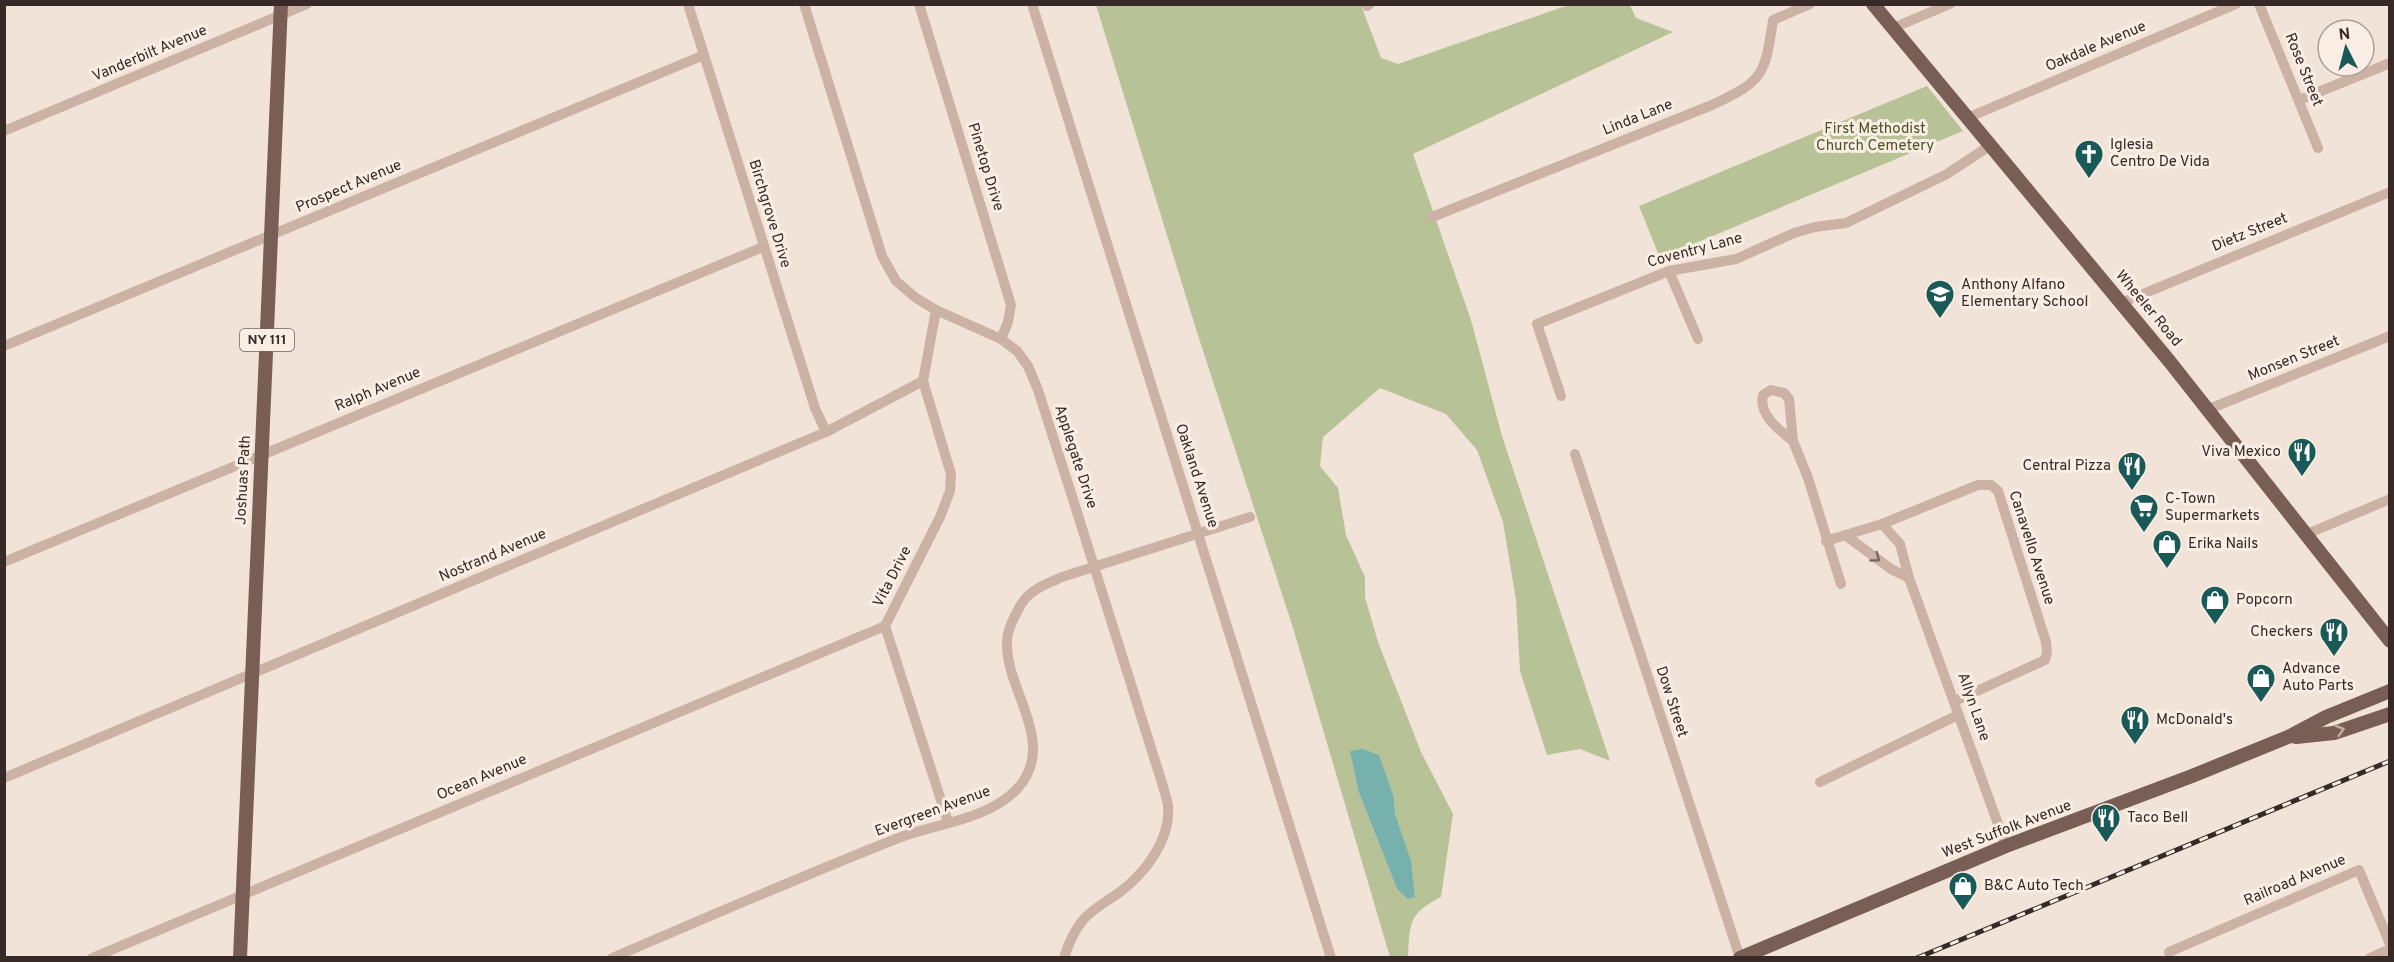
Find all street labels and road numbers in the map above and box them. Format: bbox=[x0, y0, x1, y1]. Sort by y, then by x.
street label: Oakdale Avenue bbox=[2043, 17, 2149, 77]
street label: Vanderbilt Avenue bbox=[90, 21, 210, 87]
street label: Rose Street bbox=[2280, 30, 2326, 110]
street label: Linda Lane bbox=[1600, 95, 1676, 141]
street label: Pinetop Drive bbox=[963, 121, 1007, 213]
street label: Prospect Avenue bbox=[293, 156, 405, 218]
street label: Birchgrove Drive bbox=[743, 158, 795, 270]
street label: Dietz Street bbox=[2209, 209, 2291, 257]
street label: Coventry Lane bbox=[1645, 229, 1745, 273]
street label: Wheeler Road bbox=[2111, 267, 2185, 351]
road number: NY 111 bbox=[240, 329, 294, 351]
street label: Monsen Street bbox=[2245, 332, 2343, 386]
street label: Ralph Avenue bbox=[332, 363, 424, 417]
street label: Applegate Drive bbox=[1049, 403, 1101, 511]
street label: Oakland Avenue bbox=[1170, 421, 1222, 531]
street label: Joshuas Path bbox=[232, 435, 256, 525]
street label: Canavello Avenue bbox=[2004, 488, 2058, 608]
street label: Nostrand Avenue bbox=[437, 525, 549, 587]
street label: Vita Drive bbox=[870, 543, 916, 611]
street label: Dow Street bbox=[1651, 664, 1691, 740]
street label: Allyn Lane bbox=[1952, 670, 1994, 744]
street label: Ocean Avenue bbox=[434, 750, 530, 806]
street label: Evergreen Avenue bbox=[873, 782, 993, 842]
street label: West Suffolk Avenue bbox=[1940, 797, 2074, 863]
street label: Railroad Avenue bbox=[2241, 851, 2349, 911]

